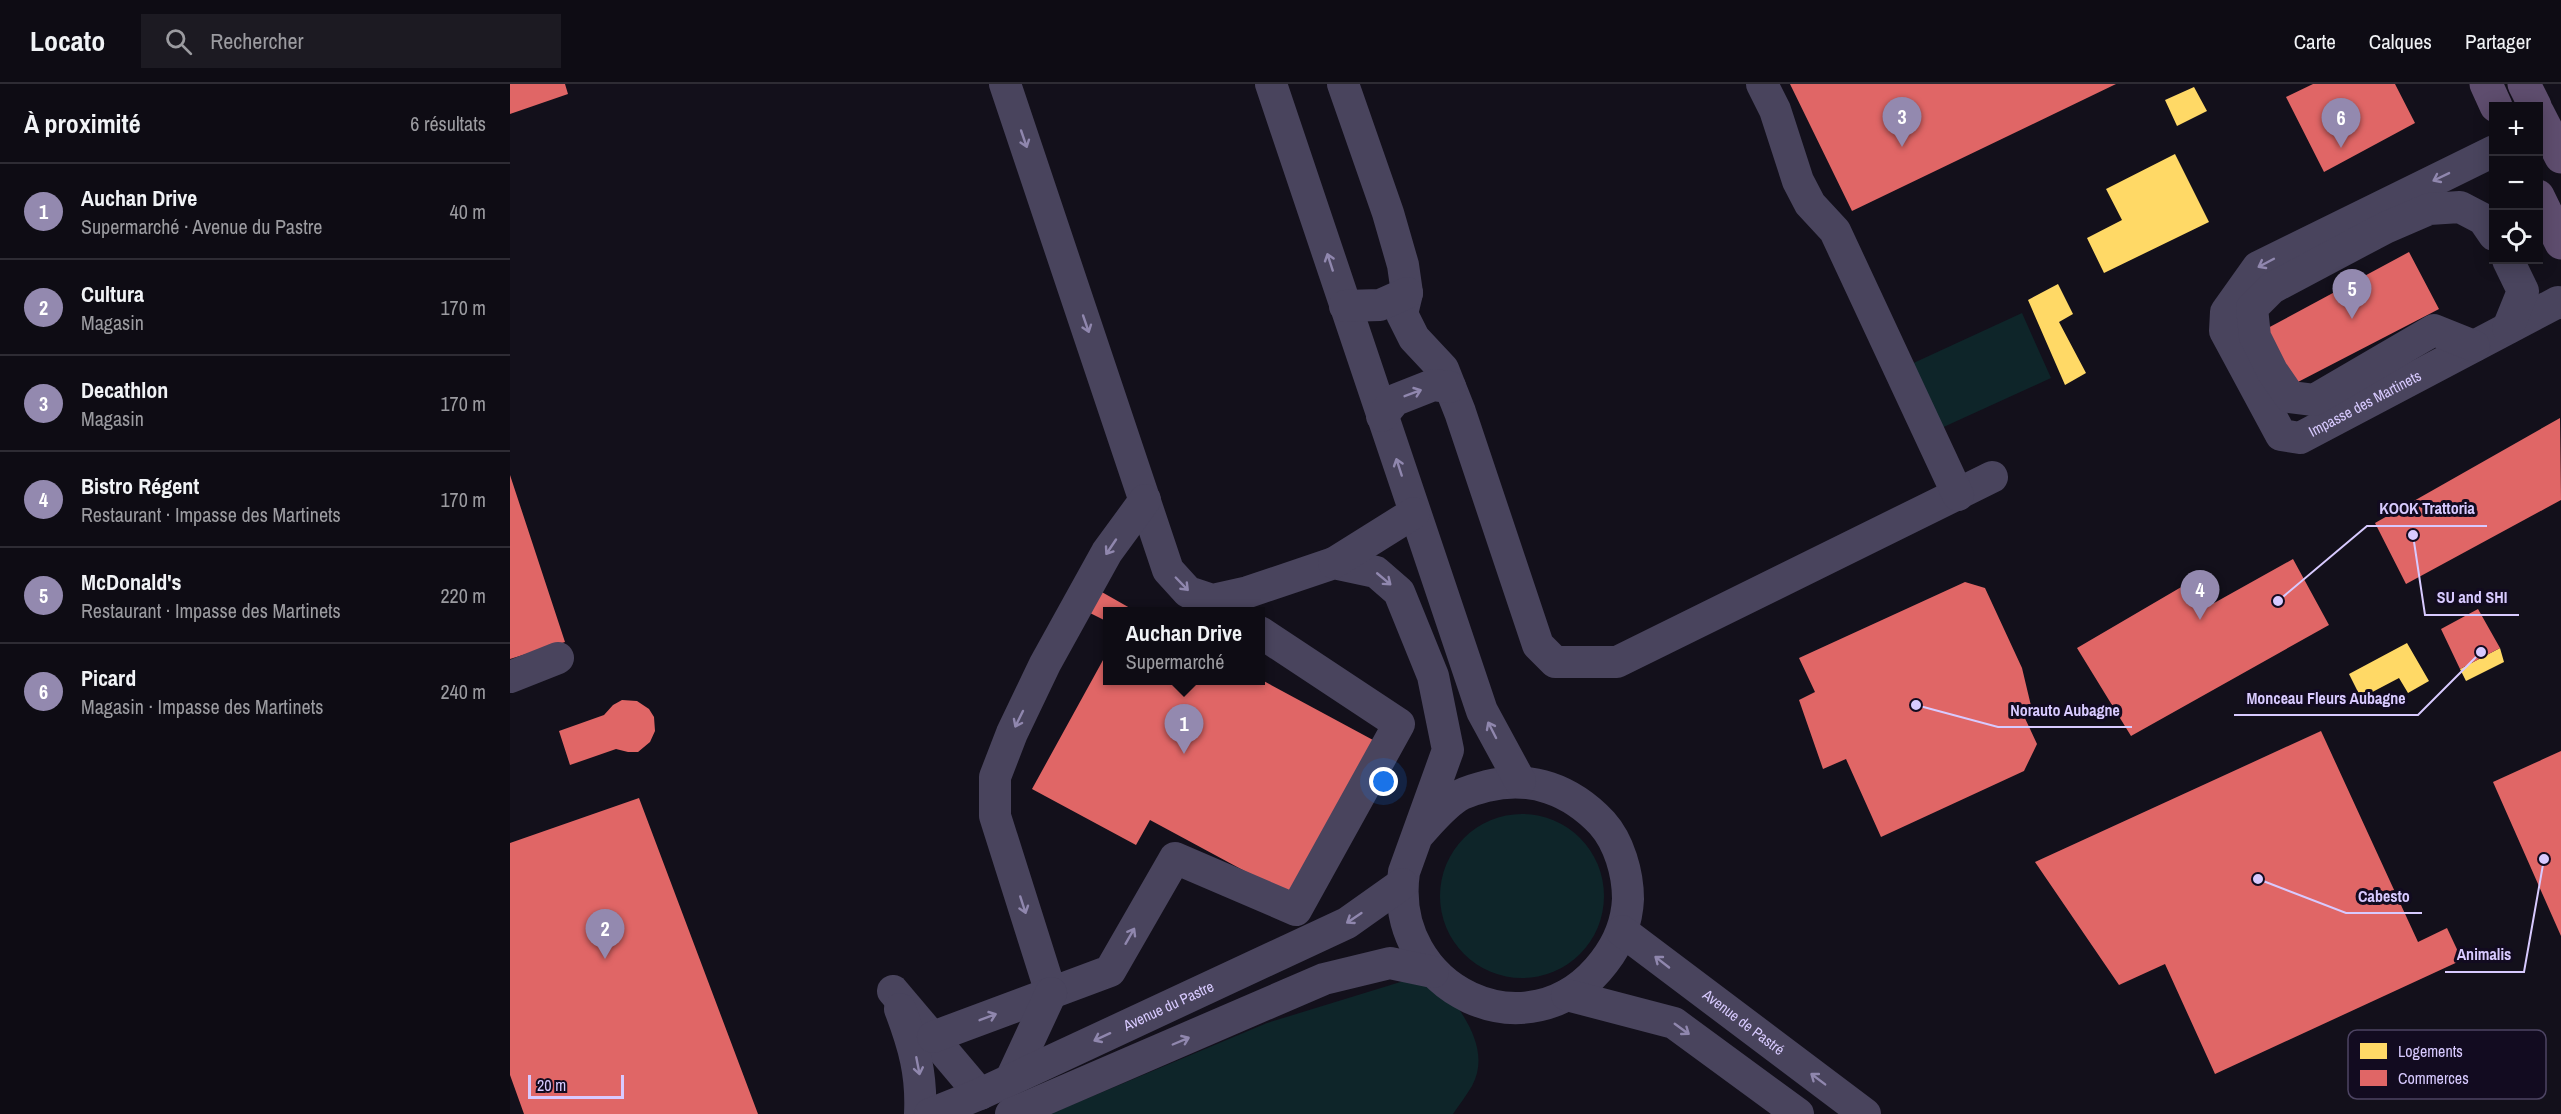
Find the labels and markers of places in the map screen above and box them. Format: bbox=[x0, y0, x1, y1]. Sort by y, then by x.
pin: 3 bbox=[1882, 98, 1922, 147]
pin: 6 bbox=[2322, 98, 2360, 148]
pin: 5 bbox=[2332, 270, 2372, 319]
callout: KOOK Trattoria bbox=[2367, 492, 2487, 526]
pin: 4 bbox=[2180, 570, 2220, 620]
callout: SU and SHI bbox=[2425, 581, 2519, 615]
callout: Monceau Fleurs Aubagne bbox=[2234, 681, 2418, 715]
callout: Norauto Aubagne bbox=[1998, 693, 2132, 727]
pin: 1 bbox=[1164, 704, 1204, 754]
callout: Cabesto bbox=[2346, 879, 2422, 913]
pin: 2 bbox=[586, 910, 625, 959]
callout: Animalis bbox=[2445, 938, 2524, 972]

